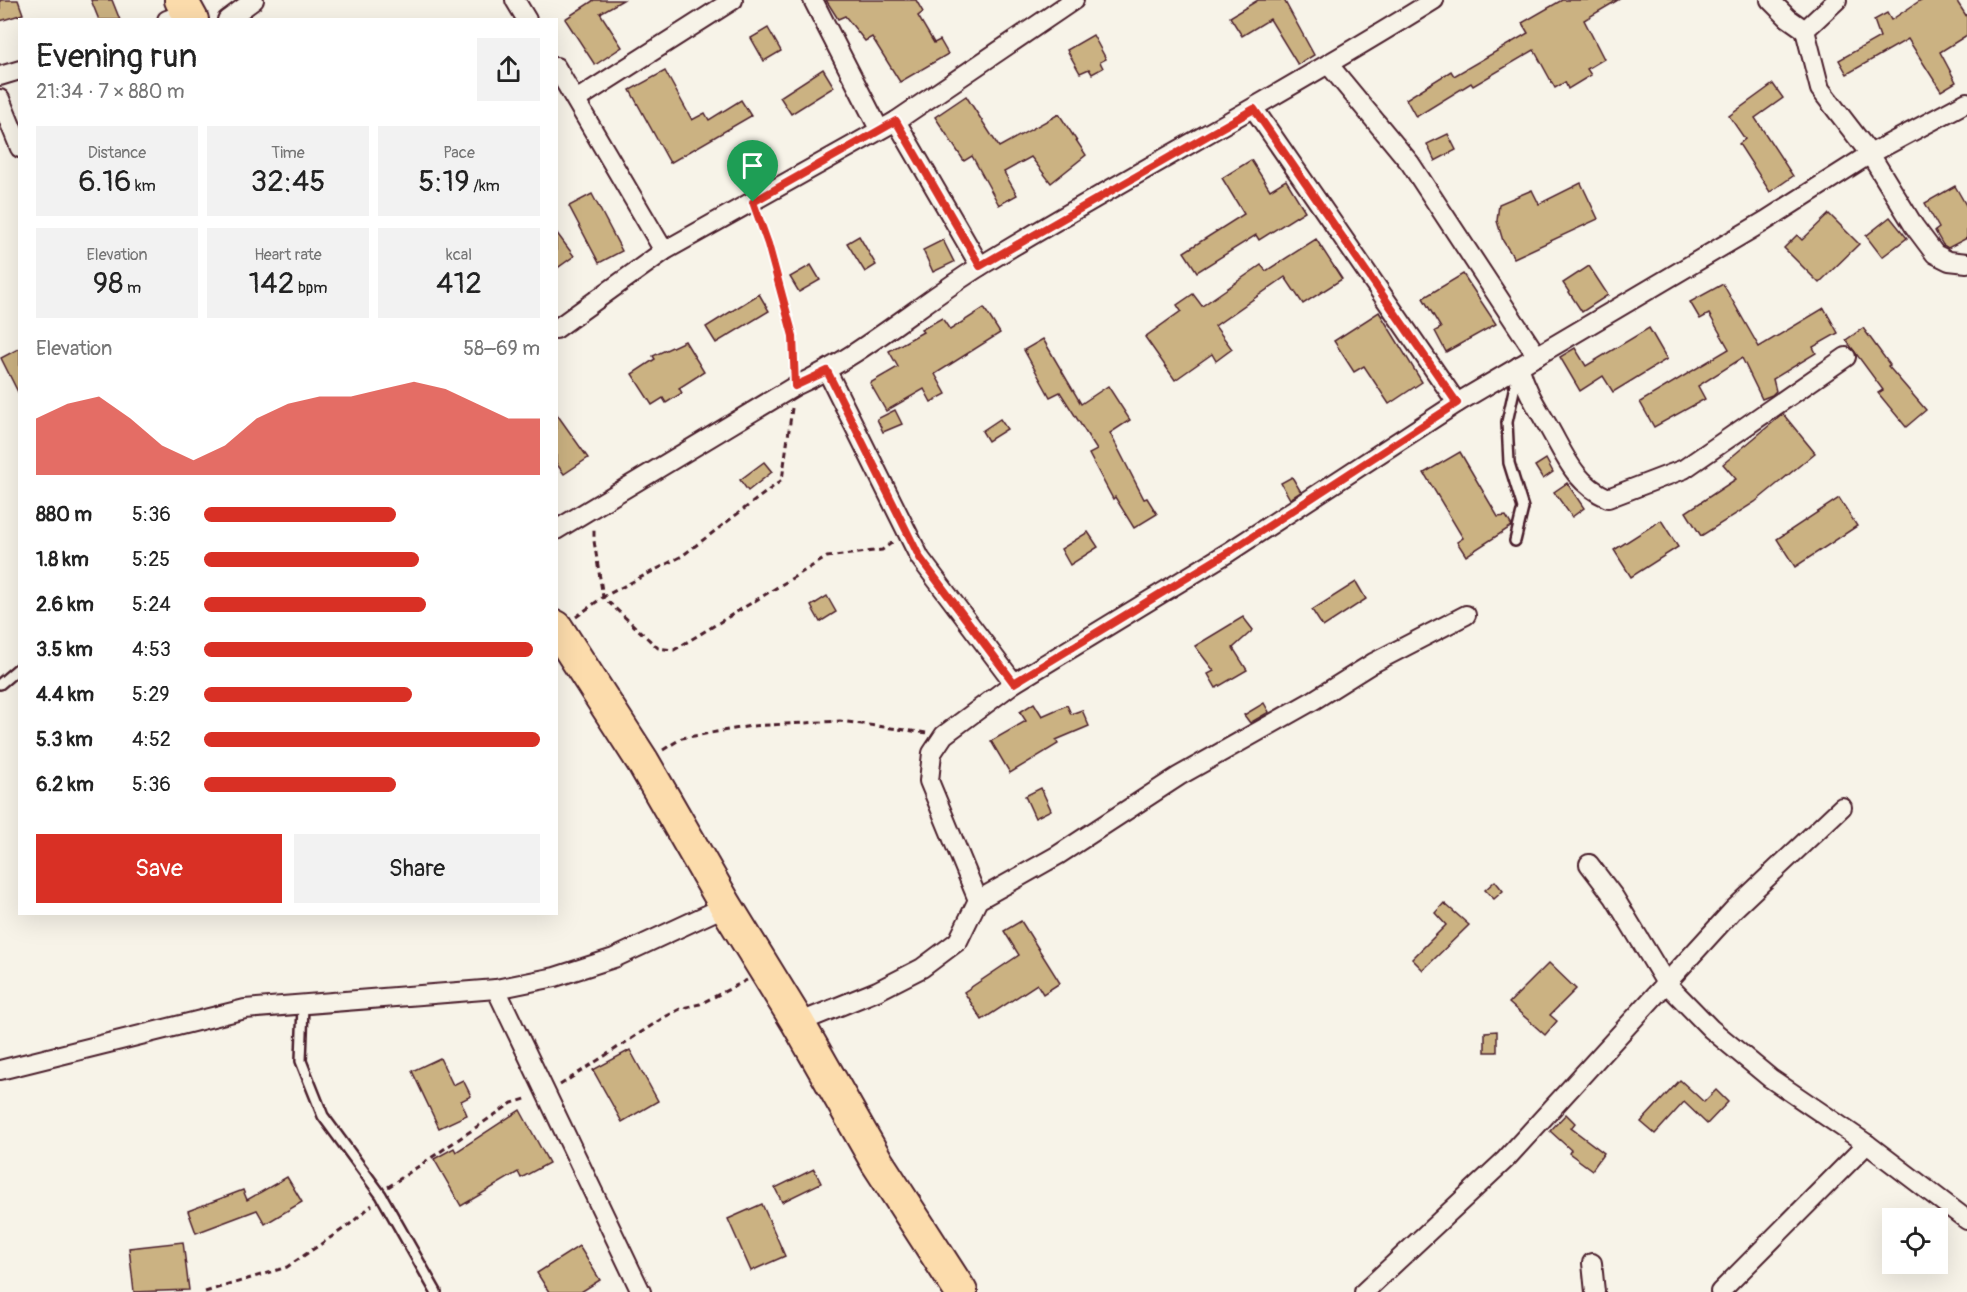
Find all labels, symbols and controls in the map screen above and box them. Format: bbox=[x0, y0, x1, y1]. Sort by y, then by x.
text: Evening run bbox=[36, 36, 197, 77]
button: share bbox=[477, 38, 540, 101]
text: 21:34 · 7 × 880 m bbox=[36, 79, 184, 104]
pin bbox=[727, 140, 778, 202]
text: Distance bbox=[88, 143, 146, 163]
text: Time bbox=[271, 143, 305, 163]
text: Pace bbox=[443, 143, 475, 163]
icon: arrive bbox=[736, 149, 769, 182]
text: 6.16 bbox=[78, 163, 131, 200]
text: 32:45 bbox=[250, 163, 326, 200]
text: 5:19 bbox=[418, 163, 470, 200]
text: km bbox=[131, 176, 156, 196]
text: /km bbox=[470, 176, 500, 196]
text: Elevation bbox=[87, 245, 147, 265]
text: Heart rate bbox=[254, 245, 322, 265]
text: kcal bbox=[446, 245, 472, 265]
text: 98 bbox=[93, 265, 123, 302]
text: 142 bbox=[249, 265, 294, 302]
text: 412 bbox=[436, 265, 482, 302]
text: m bbox=[123, 278, 141, 298]
text: bpm bbox=[294, 278, 328, 298]
text: Elevation bbox=[36, 336, 112, 361]
text: 58–69 m bbox=[463, 336, 540, 361]
text: 880 m bbox=[36, 502, 92, 527]
text: 5:36 bbox=[132, 502, 171, 527]
text: 1.8 km bbox=[36, 547, 89, 572]
text: 5:25 bbox=[132, 547, 170, 572]
text: 2.6 km bbox=[36, 592, 94, 617]
text: 5:24 bbox=[132, 592, 171, 617]
text: 3.5 km bbox=[36, 637, 93, 662]
text: 4:53 bbox=[132, 637, 171, 662]
text: 4.4 km bbox=[36, 682, 94, 707]
text: 5:29 bbox=[132, 682, 170, 707]
text: 5.3 km bbox=[36, 727, 93, 752]
text: 4:52 bbox=[132, 727, 171, 752]
text: 6.2 km bbox=[36, 772, 94, 797]
text: 5:36 bbox=[132, 772, 171, 797]
button: Save bbox=[36, 834, 282, 903]
button: Share bbox=[294, 834, 540, 903]
map controls bbox=[1882, 1208, 1948, 1274]
button: locate bbox=[1882, 1208, 1948, 1274]

